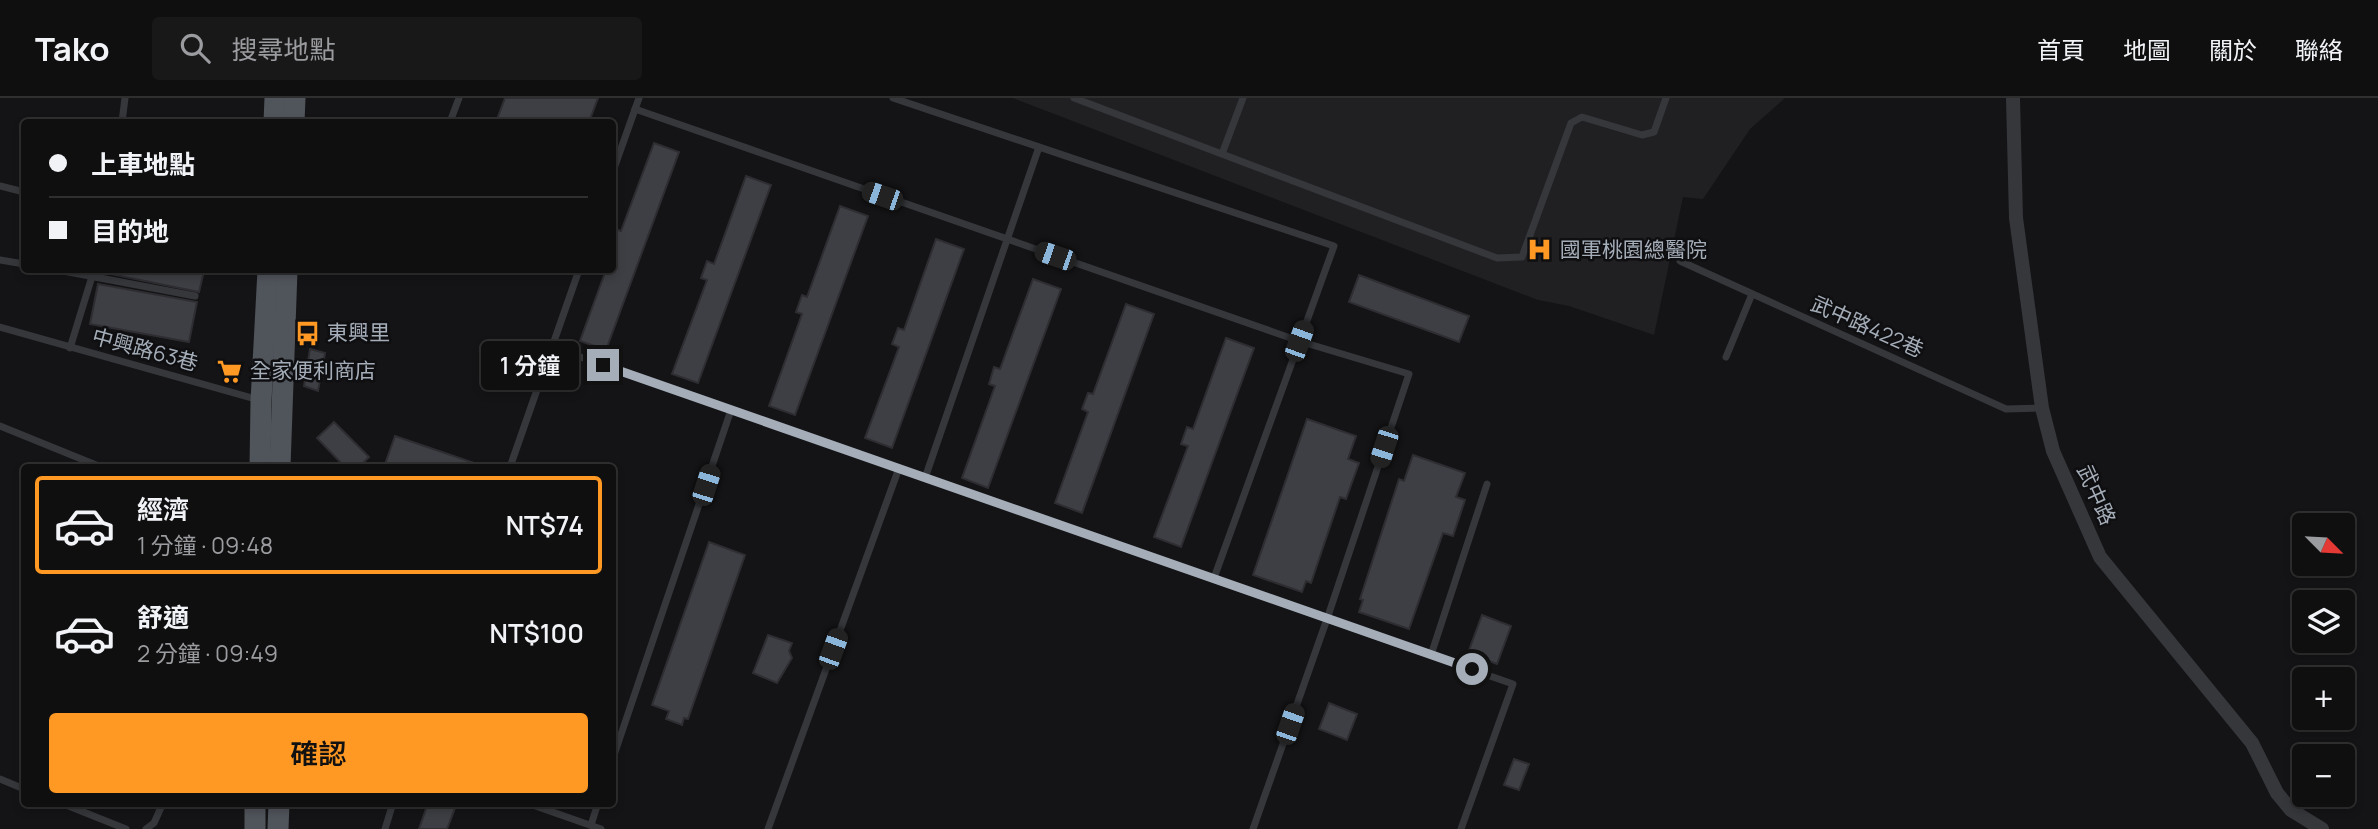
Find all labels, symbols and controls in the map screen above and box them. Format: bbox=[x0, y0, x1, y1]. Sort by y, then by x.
search box bbox=[152, 17, 642, 80]
text: Tako bbox=[35, 26, 110, 71]
icon: search bbox=[176, 29, 214, 67]
text: 搜尋地點 bbox=[232, 31, 336, 67]
text: 首頁 bbox=[2037, 33, 2085, 66]
text: 地圖 bbox=[2123, 33, 2171, 66]
text: 關於 bbox=[2209, 33, 2257, 66]
text: 聯絡 bbox=[2295, 33, 2343, 66]
text: 上車地點 bbox=[91, 146, 195, 182]
car bbox=[859, 179, 906, 213]
text: 目的地 bbox=[91, 213, 169, 249]
place label: 國軍桃園總醫院 bbox=[1560, 235, 1707, 263]
hospital icon: 國軍桃園總醫院 bbox=[1526, 236, 1554, 264]
car bbox=[1032, 239, 1079, 273]
street label: 武中路422巷 bbox=[1807, 289, 1928, 363]
place label: 東興里 bbox=[327, 318, 390, 346]
car bbox=[1282, 318, 1317, 364]
bus stop icon: 東興里 bbox=[293, 319, 321, 347]
street label: 中興路63巷 bbox=[89, 321, 201, 377]
callout: 1 分鐘 bbox=[480, 341, 578, 390]
text: 1 分鐘 bbox=[500, 349, 560, 381]
route end bbox=[587, 349, 619, 381]
place label: 全家便利商店 bbox=[250, 356, 376, 384]
supermarket icon: 全家便利商店 bbox=[216, 357, 244, 385]
car bbox=[1368, 424, 1401, 470]
street label: 武中路 bbox=[2071, 460, 2123, 529]
car bbox=[690, 462, 723, 508]
text: 經濟 bbox=[137, 491, 189, 527]
icon: car bbox=[53, 494, 116, 557]
text: NT$74 bbox=[506, 507, 584, 543]
north arrow bbox=[2292, 513, 2356, 576]
map controls bbox=[2292, 513, 2355, 807]
text: 1 分鐘 · 09:48 bbox=[137, 529, 273, 561]
button: layers bbox=[2292, 590, 2355, 653]
text: 舒適 bbox=[137, 599, 189, 635]
icon: car bbox=[53, 602, 116, 665]
text: NT$100 bbox=[490, 615, 584, 651]
car bbox=[816, 626, 851, 672]
text: 2 分鐘 · 09:49 bbox=[137, 637, 278, 669]
route start bbox=[1456, 653, 1488, 685]
button: + bbox=[2292, 667, 2355, 730]
car bbox=[1274, 701, 1307, 747]
button: 確認 bbox=[49, 713, 588, 793]
button: − bbox=[2292, 744, 2355, 807]

